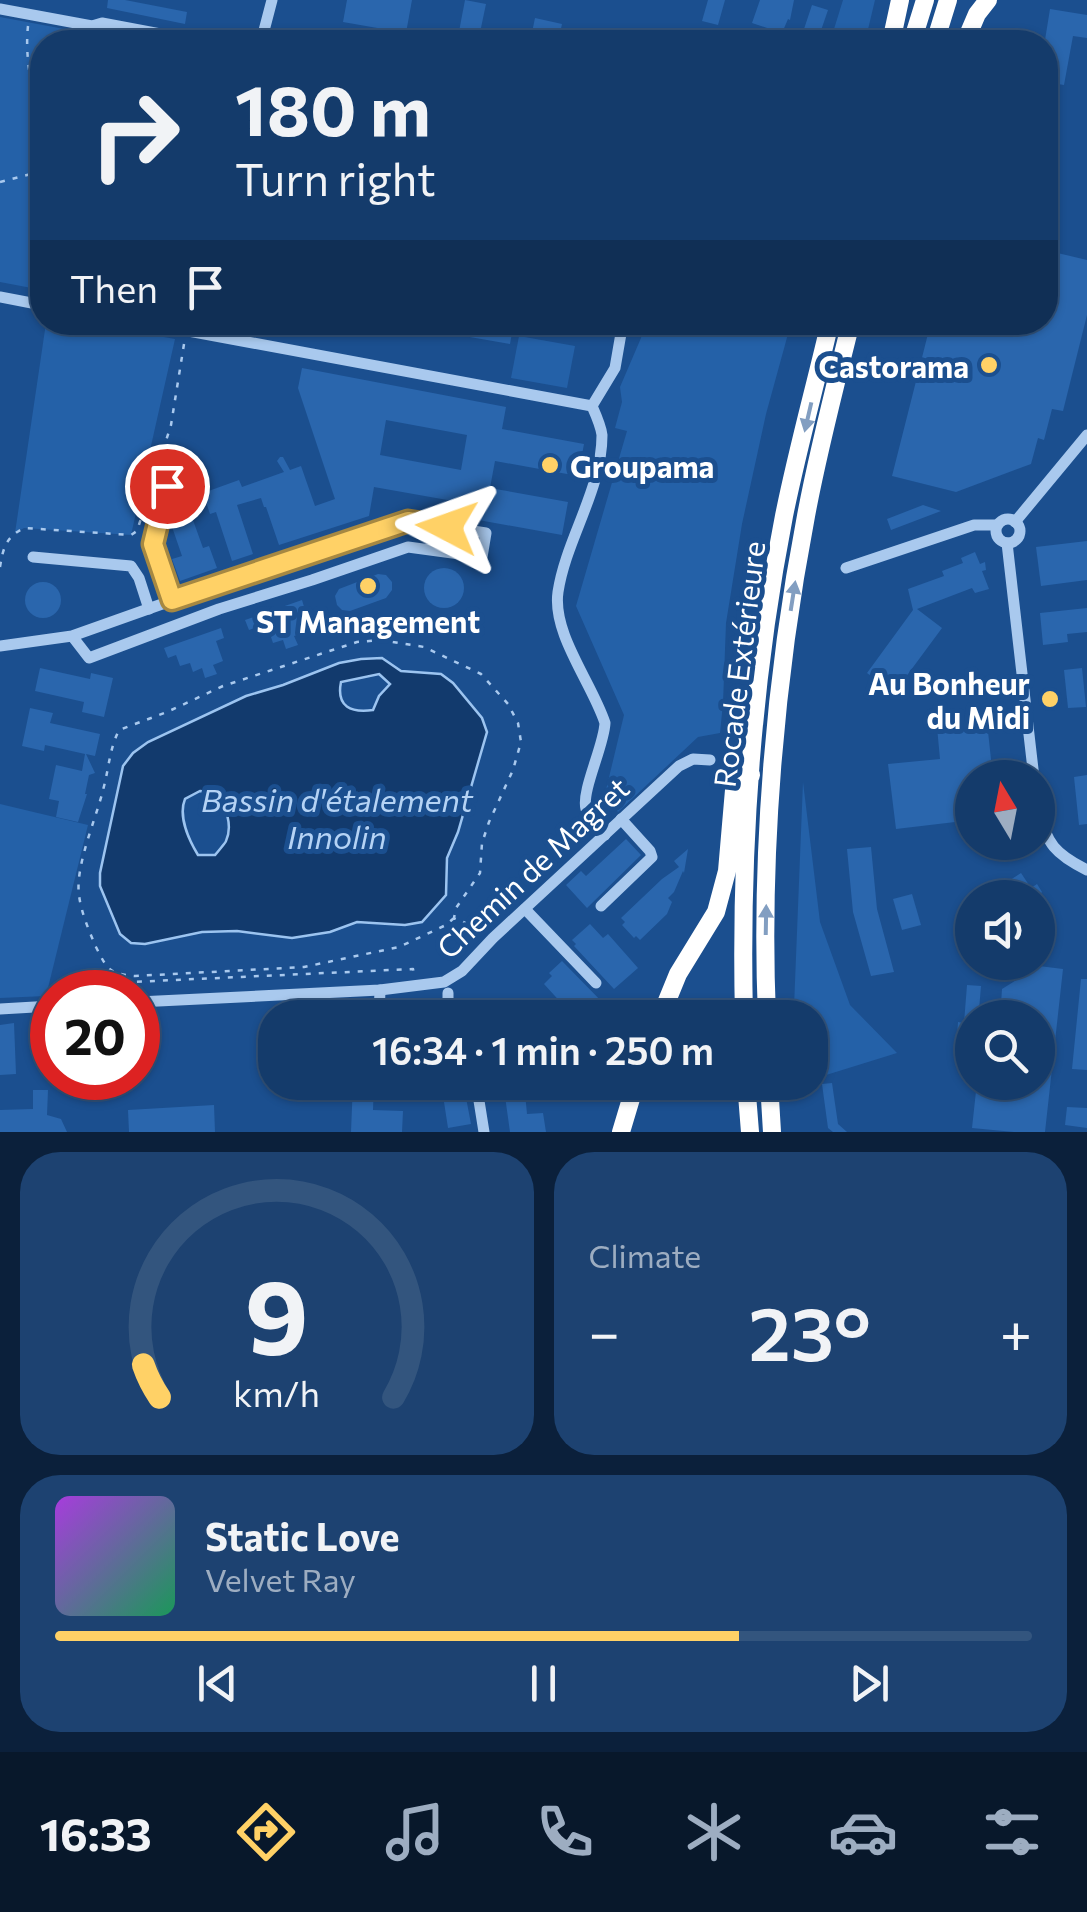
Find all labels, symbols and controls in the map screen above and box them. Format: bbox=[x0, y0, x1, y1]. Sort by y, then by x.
text: 180 m bbox=[235, 65, 431, 150]
icon: right bbox=[70, 70, 200, 200]
text: Turn right bbox=[235, 150, 436, 205]
icon: arrive bbox=[178, 260, 233, 315]
text: Then bbox=[70, 264, 158, 311]
place label: Castorama bbox=[819, 347, 969, 384]
marker: Castorama bbox=[978, 354, 1000, 376]
one-way arrow bbox=[800, 402, 815, 433]
pin bbox=[125, 444, 210, 529]
place label: Groupama bbox=[570, 447, 714, 484]
marker: Groupama bbox=[539, 454, 561, 476]
icon: arrive bbox=[140, 459, 195, 514]
position arrow bbox=[395, 475, 499, 579]
street label: Rocade Extérieure bbox=[705, 539, 771, 789]
marker: ST Management bbox=[357, 575, 379, 597]
one-way arrow bbox=[786, 580, 802, 612]
place label: ST Management bbox=[256, 602, 480, 639]
place label: Au Bonheur du Midi bbox=[868, 664, 1030, 735]
marker: Au Bonheur du Midi bbox=[1039, 688, 1061, 710]
north arrow bbox=[955, 760, 1055, 860]
map controls bbox=[955, 760, 1055, 1100]
street label: Chemin de Magret bbox=[428, 769, 636, 965]
water label: Bassin d'étalement Innolin bbox=[201, 779, 474, 856]
button: sound bbox=[955, 880, 1055, 980]
one-way arrow bbox=[758, 904, 774, 936]
speed limit sign: 20 bbox=[30, 970, 160, 1100]
button: search bbox=[955, 1000, 1055, 1100]
text: 16:34 · 1 min · 250 m bbox=[372, 1026, 714, 1073]
text: Climate bbox=[589, 1235, 701, 1275]
text: 9 bbox=[245, 1249, 309, 1376]
text: 23° bbox=[749, 1285, 871, 1376]
text: − bbox=[589, 1297, 620, 1364]
text: + bbox=[1000, 1297, 1032, 1364]
text: km/h bbox=[233, 1371, 320, 1414]
text: Static Love bbox=[205, 1512, 400, 1559]
text: Velvet Ray bbox=[205, 1559, 356, 1599]
icon: previous bbox=[190, 1656, 245, 1711]
icon: pause bbox=[516, 1656, 571, 1711]
icon: next bbox=[842, 1656, 897, 1711]
icon: directions bbox=[231, 1797, 301, 1867]
icon: music bbox=[380, 1797, 450, 1867]
icon: phone bbox=[530, 1797, 600, 1867]
icon: climate bbox=[679, 1797, 749, 1867]
icon: car bbox=[828, 1797, 898, 1867]
icon: filters bbox=[977, 1797, 1047, 1867]
text: 16:33 bbox=[40, 1805, 152, 1860]

